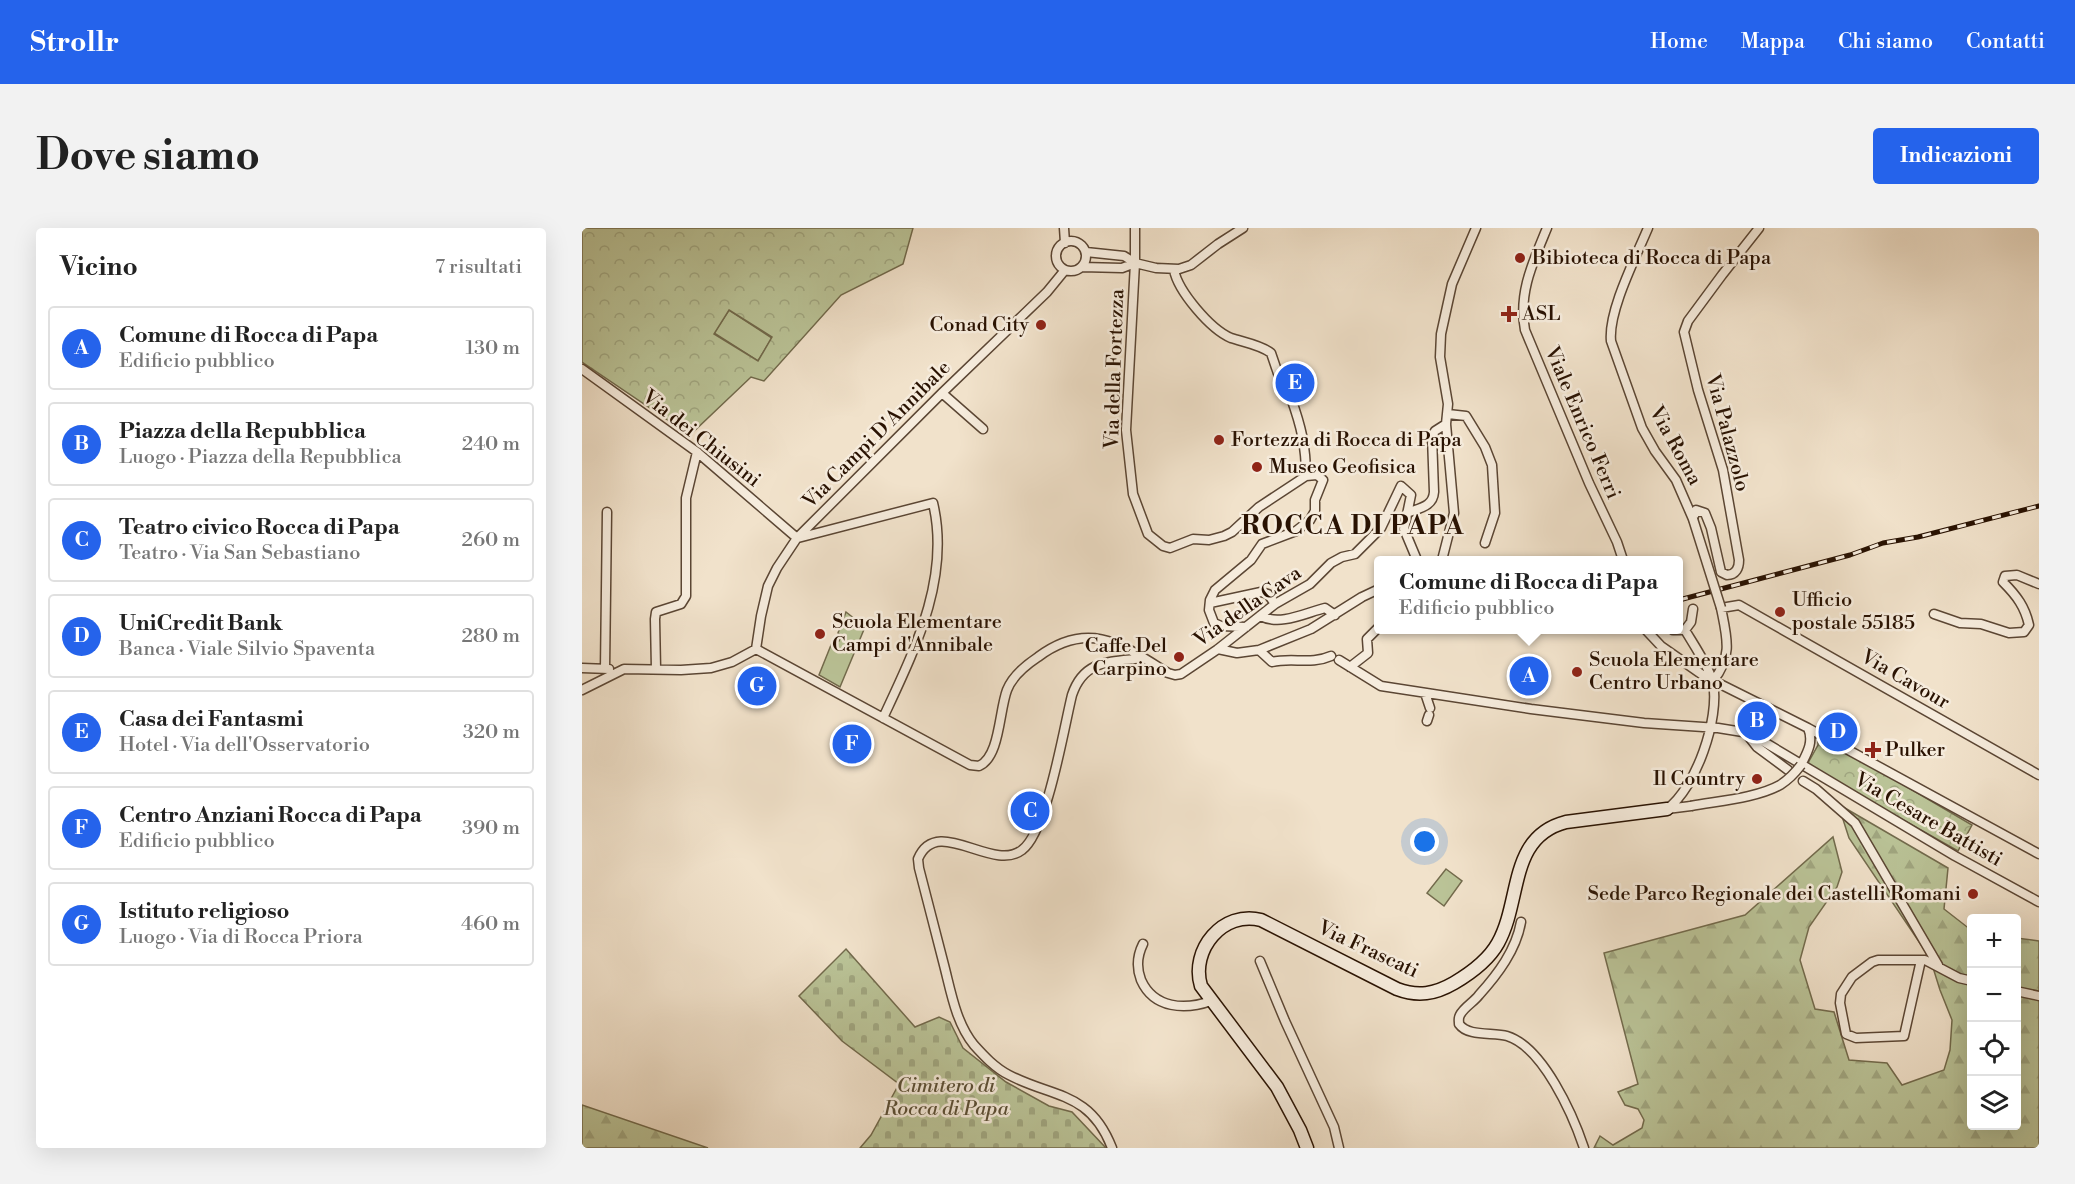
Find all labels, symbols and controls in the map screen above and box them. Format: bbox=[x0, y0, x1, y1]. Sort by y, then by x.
text: Strollr bbox=[30, 25, 119, 60]
text: Home bbox=[1650, 29, 1708, 55]
text: Mappa bbox=[1741, 29, 1805, 55]
text: Chi siamo bbox=[1838, 29, 1933, 55]
text: Contatti bbox=[1966, 29, 2045, 55]
button: Indicazioni bbox=[1873, 128, 2039, 184]
text: Dove siamo bbox=[36, 130, 260, 183]
place label: Bibioteca di Rocca di Papa bbox=[1531, 246, 1772, 271]
text: Vicino bbox=[60, 251, 138, 283]
marker: Bibioteca di Rocca di Papa bbox=[1513, 251, 1527, 265]
text: 7 risultati bbox=[435, 255, 522, 280]
street label: Via della Fortezza bbox=[1100, 288, 1130, 450]
place label: ASL bbox=[1521, 302, 1560, 327]
marker: ASL bbox=[1500, 305, 1518, 323]
place label: Conad City bbox=[930, 313, 1029, 338]
marker: Conad City bbox=[1034, 318, 1048, 332]
text: Comune di Rocca di Papa bbox=[119, 322, 378, 349]
text: A bbox=[74, 336, 89, 361]
text: 130 m bbox=[465, 336, 520, 361]
street label: Viale Enrico Ferri bbox=[1538, 342, 1626, 503]
text: Edificio pubblico bbox=[119, 349, 275, 374]
street label: Via Campi D'Annibale bbox=[797, 356, 956, 515]
pin: E bbox=[1276, 360, 1314, 406]
street label: Via Palazzolo bbox=[1699, 371, 1755, 494]
street label: Via dei Chiusini bbox=[636, 384, 766, 493]
street label: Via Roma bbox=[1643, 401, 1707, 491]
text: Piazza della Repubblica bbox=[119, 418, 366, 445]
place label: Fortezza di Rocca di Papa bbox=[1231, 428, 1462, 453]
text: B bbox=[74, 432, 89, 457]
text: 240 m bbox=[462, 432, 520, 457]
marker: Fortezza di Rocca di Papa bbox=[1212, 433, 1226, 447]
text: Luogo · Piazza della Repubblica bbox=[119, 445, 402, 470]
place label: Museo Geofisica bbox=[1269, 455, 1417, 480]
marker: Museo Geofisica bbox=[1250, 460, 1264, 474]
district label: ROCCA DI PAPA bbox=[1241, 510, 1465, 542]
text: Teatro civico Rocca di Papa bbox=[119, 514, 400, 541]
text: C bbox=[74, 528, 89, 553]
text: 260 m bbox=[462, 528, 520, 553]
text: Teatro · Via San Sebastiano bbox=[119, 541, 360, 566]
popup bbox=[1374, 556, 1683, 634]
street label: Via della Cava bbox=[1189, 560, 1307, 654]
text: Comune di Rocca di Papa bbox=[1399, 569, 1658, 596]
place label: Ufficio postale 55185 bbox=[1792, 588, 1915, 636]
text: Edificio pubblico bbox=[1399, 596, 1555, 621]
marker: Ufficio postale 55185 bbox=[1773, 605, 1787, 619]
text: UniCredit Bank bbox=[119, 610, 283, 637]
place label: Scuola Elementare Campi d'Annibale bbox=[832, 610, 1002, 658]
text: D bbox=[74, 624, 89, 649]
text: 280 m bbox=[461, 624, 520, 649]
marker: Scuola Elementare Campi d'Annibale bbox=[813, 627, 827, 641]
place label: Caffe Del Carpino bbox=[1085, 634, 1167, 682]
text: Banca · Viale Silvio Spaventa bbox=[119, 637, 375, 662]
street label: Via Cavour bbox=[1855, 644, 1954, 716]
place label: Scuola Elementare Centro Urbano bbox=[1589, 648, 1759, 696]
marker: Caffe Del Carpino bbox=[1172, 650, 1186, 664]
pin: A bbox=[1510, 654, 1548, 698]
pin: G bbox=[738, 664, 777, 708]
marker: Scuola Elementare Centro Urbano bbox=[1570, 665, 1584, 679]
pin: B bbox=[1738, 698, 1776, 744]
text: Casa dei Fantasmi bbox=[119, 706, 303, 733]
pin: D bbox=[1818, 710, 1858, 754]
text: E bbox=[75, 720, 88, 745]
text: 320 m bbox=[463, 720, 520, 745]
pin: F bbox=[832, 722, 872, 766]
text: Hotel · Via dell'Osservatorio bbox=[119, 733, 370, 758]
place label: Pulker bbox=[1885, 738, 1946, 763]
marker: Pulker bbox=[1866, 743, 1880, 757]
place label: Il Country bbox=[1653, 767, 1745, 792]
street label: Via Cesare Battisti bbox=[1849, 767, 2007, 873]
marker: Il Country bbox=[1750, 772, 1764, 786]
pin: C bbox=[1010, 788, 1050, 834]
text: Centro Anziani Rocca di Papa bbox=[119, 802, 422, 829]
text: F bbox=[74, 816, 89, 841]
text: 390 m bbox=[462, 816, 520, 841]
your location bbox=[1410, 827, 1439, 856]
text: Edificio pubblico bbox=[119, 829, 275, 854]
place label: Sede Parco Regionale dei Castelli Romani bbox=[1587, 882, 1961, 907]
marker: Sede Parco Regionale dei Castelli Romani bbox=[1966, 887, 1980, 901]
text: Istituto religioso bbox=[119, 898, 290, 925]
text: G bbox=[74, 912, 89, 937]
text: 460 m bbox=[461, 912, 520, 937]
map controls bbox=[1967, 914, 2021, 1130]
button: + bbox=[1967, 914, 2021, 968]
street label: Via Frascati bbox=[1313, 915, 1423, 984]
text: Luogo · Via di Rocca Priora bbox=[119, 925, 363, 950]
button: − bbox=[1967, 968, 2021, 1022]
button: locate bbox=[1967, 1022, 2021, 1076]
park label: Cimitero di Rocca di Papa bbox=[882, 1074, 1009, 1122]
button: layers bbox=[1967, 1076, 2021, 1130]

